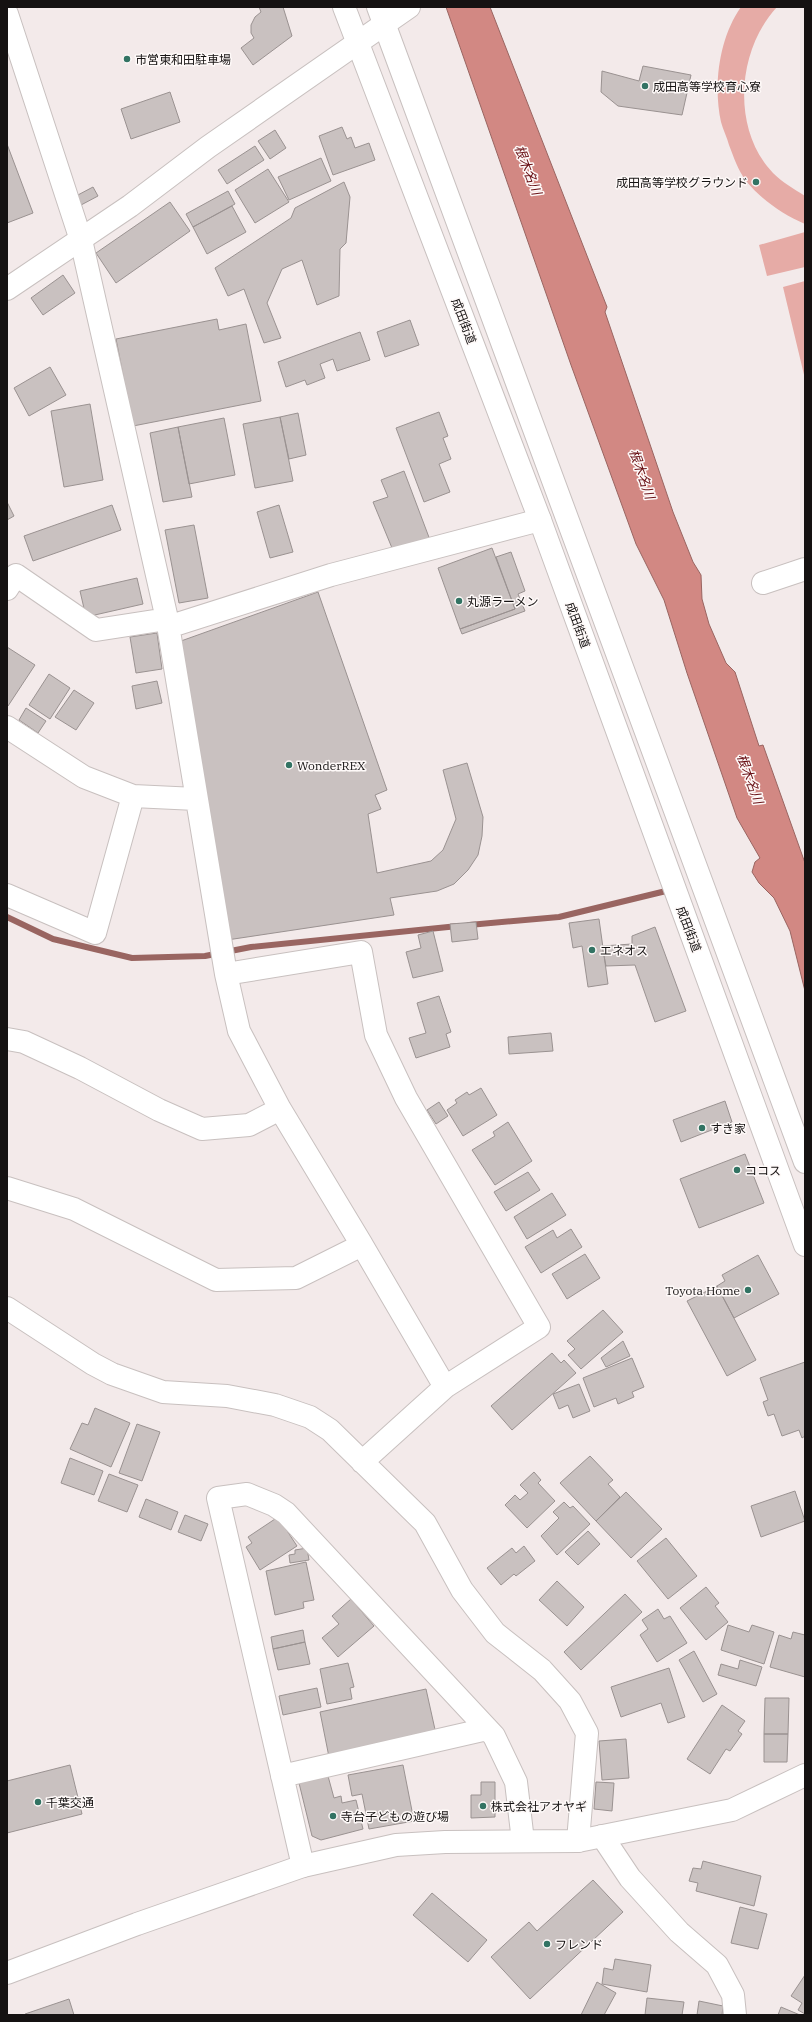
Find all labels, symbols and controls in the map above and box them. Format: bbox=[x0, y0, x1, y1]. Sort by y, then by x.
place label: 市営東和田駐車場 bbox=[135, 52, 231, 67]
marker: 市営東和田駐車場 bbox=[122, 54, 132, 64]
place label: 成田高等学校育心寮 bbox=[653, 79, 761, 94]
marker: 成田高等学校育心寮 bbox=[640, 81, 650, 91]
water label: 根木名川 bbox=[511, 143, 546, 199]
place label: 成田高等学校グラウンド bbox=[616, 175, 748, 190]
marker: 成田高等学校グラウンド bbox=[751, 177, 761, 187]
street label: 成田街道 bbox=[448, 296, 480, 346]
water label: 根木名川 bbox=[625, 447, 659, 503]
place label: 丸源ラーメン bbox=[467, 594, 539, 609]
marker: 丸源ラーメン bbox=[454, 596, 464, 606]
street label: 成田街道 bbox=[563, 600, 593, 650]
water label: 根木名川 bbox=[733, 752, 768, 808]
place label: WonderREX bbox=[297, 758, 365, 773]
marker: WonderREX bbox=[284, 760, 294, 770]
street label: 成田街道 bbox=[673, 904, 705, 954]
place label: エネオス bbox=[600, 943, 648, 958]
marker: エネオス bbox=[587, 945, 597, 955]
place label: すき家 bbox=[710, 1121, 746, 1136]
marker: すき家 bbox=[697, 1123, 707, 1133]
place label: ココス bbox=[745, 1163, 781, 1178]
marker: ココス bbox=[732, 1165, 742, 1175]
place label: Toyota Home bbox=[665, 1283, 740, 1298]
marker: Toyota Home bbox=[743, 1285, 753, 1295]
place label: 千葉交通 bbox=[46, 1795, 94, 1810]
marker: 千葉交通 bbox=[33, 1797, 43, 1807]
place label: 株式会社アオヤギ bbox=[491, 1799, 587, 1814]
marker: 株式会社アオヤギ bbox=[478, 1801, 488, 1811]
place label: 寺台子どもの遊び場 bbox=[341, 1809, 449, 1824]
marker: 寺台子どもの遊び場 bbox=[328, 1811, 338, 1821]
place label: フレンド bbox=[555, 1937, 603, 1952]
marker: フレンド bbox=[542, 1939, 552, 1949]

